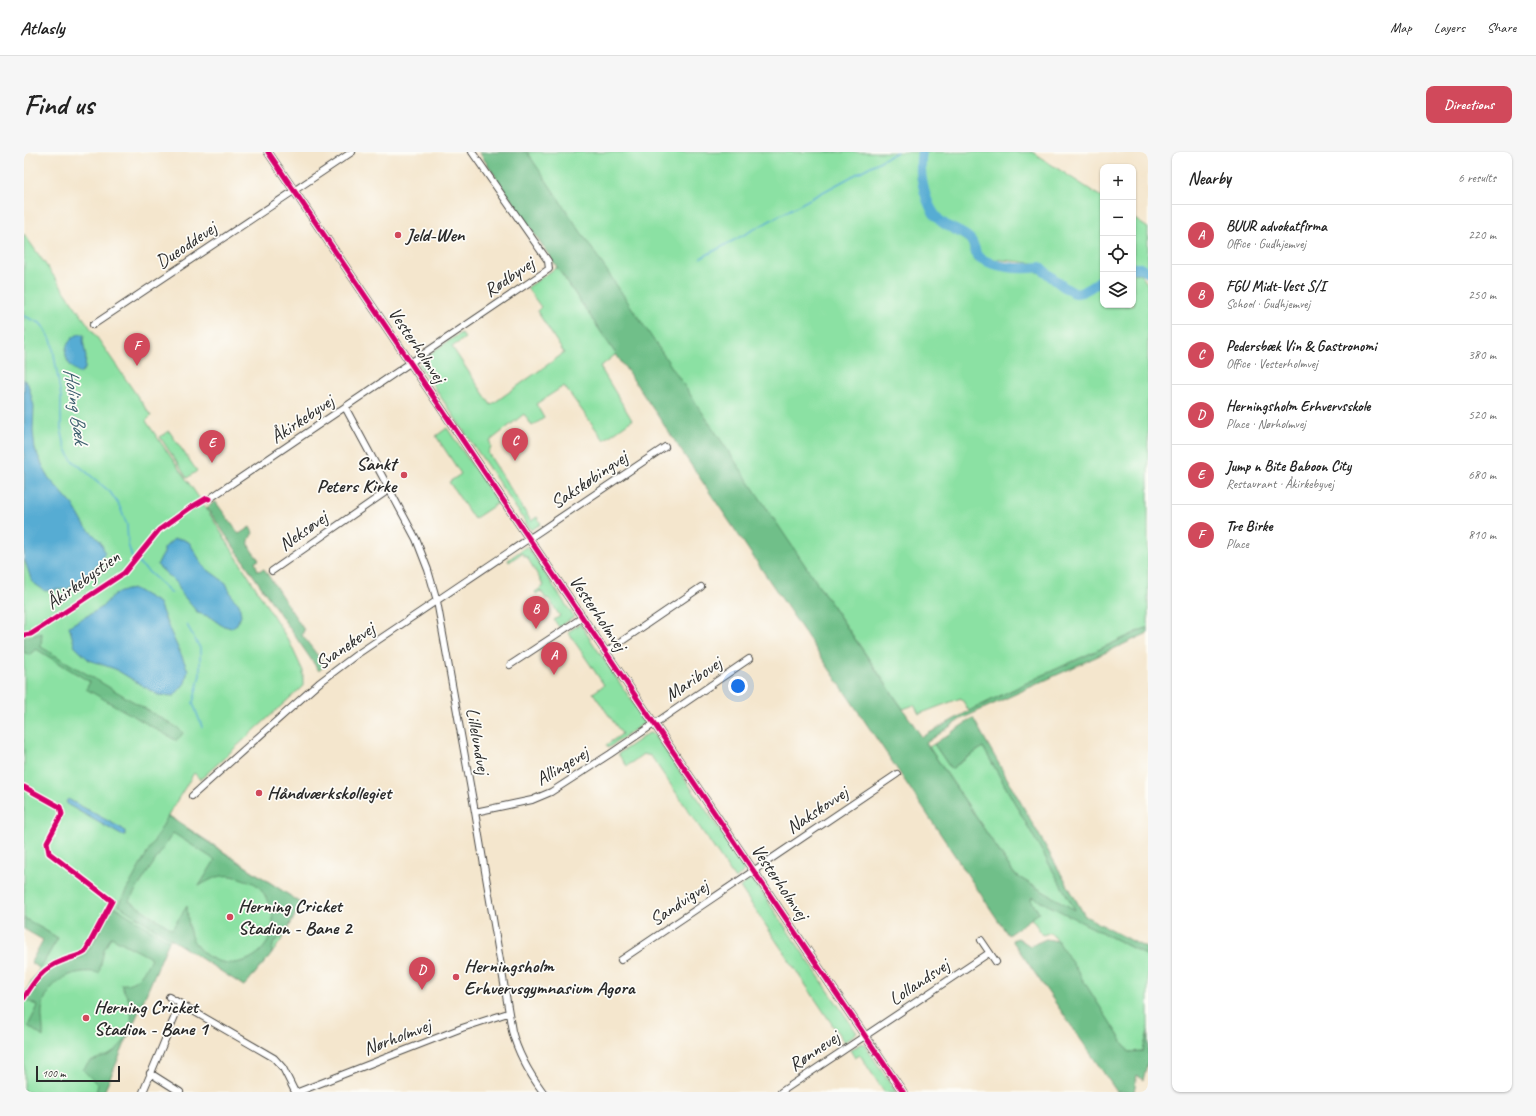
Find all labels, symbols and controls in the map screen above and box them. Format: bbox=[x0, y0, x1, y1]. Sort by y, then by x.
text: Atlasly bbox=[20, 16, 64, 40]
text: Map bbox=[1390, 19, 1412, 36]
text: Layers bbox=[1434, 19, 1465, 36]
text: Share bbox=[1487, 19, 1516, 36]
button: Directions bbox=[1426, 86, 1512, 123]
text: Find us bbox=[24, 87, 94, 122]
map controls bbox=[1100, 164, 1136, 308]
button: + bbox=[1100, 164, 1136, 200]
text: Nearby bbox=[1188, 168, 1231, 189]
text: 6 results bbox=[1458, 170, 1496, 186]
button: − bbox=[1100, 200, 1136, 236]
street label: Dueoddevej bbox=[151, 215, 223, 274]
text: BUUR advokatfirma bbox=[1226, 217, 1327, 236]
place label: Jeld-Wen bbox=[404, 223, 466, 247]
text: A bbox=[1198, 227, 1204, 243]
text: 220 m bbox=[1468, 227, 1496, 243]
marker: Jeld-Wen bbox=[393, 230, 403, 240]
button: locate bbox=[1100, 236, 1136, 272]
text: Office · Gudhjemvej bbox=[1226, 236, 1306, 252]
street label: Rødbyvej bbox=[479, 250, 541, 302]
button: layers bbox=[1100, 272, 1136, 308]
text: FGU Midt-Vest S/I bbox=[1226, 277, 1325, 296]
text: B bbox=[1198, 287, 1204, 303]
text: 250 m bbox=[1468, 287, 1496, 303]
text: School · Gudhjemvej bbox=[1226, 296, 1310, 312]
street label: Vesterholmvej bbox=[383, 302, 453, 390]
pin: F bbox=[124, 333, 150, 366]
text: Pedersbæk Vin & Gastronomi bbox=[1226, 337, 1376, 356]
text: C bbox=[1198, 347, 1204, 363]
text: 380 m bbox=[1468, 347, 1496, 363]
text: Office · Vesterholmvej bbox=[1226, 356, 1318, 372]
water label: Holing Bæk bbox=[58, 367, 94, 449]
street label: Åkirkebyvej bbox=[266, 388, 340, 449]
text: Herningsholm Erhvervsskole bbox=[1226, 397, 1370, 416]
text: D bbox=[1197, 407, 1205, 423]
text: 520 m bbox=[1468, 407, 1496, 423]
text: Place · Nørholmvej bbox=[1226, 416, 1306, 432]
pin: C bbox=[502, 428, 528, 461]
pin: E bbox=[199, 430, 225, 463]
street label: Sakskøbingvej bbox=[546, 444, 635, 515]
place label: Sankt Peters Kirke bbox=[317, 452, 399, 498]
text: Jump n Bite Baboon City bbox=[1226, 457, 1351, 476]
text: E bbox=[1198, 467, 1204, 483]
text: 680 m bbox=[1468, 467, 1496, 483]
marker: Sankt Peters Kirke bbox=[399, 470, 409, 480]
text: Restaurant · Åkirkebyvej bbox=[1226, 476, 1334, 492]
street label: Neksøvej bbox=[274, 504, 335, 556]
text: Tre Birke bbox=[1226, 517, 1273, 536]
text: F bbox=[1198, 527, 1204, 543]
text: 810 m bbox=[1468, 527, 1496, 543]
text: Place bbox=[1226, 536, 1249, 552]
street label: Åkirkebystien bbox=[41, 545, 125, 615]
street label: Vesterholmvej bbox=[564, 570, 634, 658]
pin: B bbox=[523, 596, 549, 629]
street label: Svanekevej bbox=[311, 615, 382, 675]
pin: A bbox=[541, 642, 567, 675]
street label: Maribovej bbox=[660, 650, 728, 707]
your location bbox=[728, 676, 748, 696]
street label: Lillelundvej bbox=[460, 706, 496, 778]
street label: Allingevej bbox=[531, 740, 595, 791]
street label: Nakskovvej bbox=[782, 779, 854, 839]
place label: Håndværkskollegiet bbox=[267, 781, 394, 805]
marker: Håndværkskollegiet bbox=[254, 788, 264, 798]
street label: Vesterholmvej bbox=[746, 839, 816, 927]
street label: Sandvigvej bbox=[645, 873, 715, 931]
place label: Herning Cricket Stadion - Bane 2 bbox=[238, 894, 354, 940]
marker: Herning Cricket Stadion - Bane 2 bbox=[225, 912, 235, 922]
street label: Lollandsvej bbox=[884, 952, 956, 1011]
place label: Herningsholm Erhvervsgymnasium Agora bbox=[464, 954, 636, 1000]
pin: D bbox=[409, 957, 435, 990]
marker: Herningsholm Erhvervsgymnasium Agora bbox=[451, 972, 461, 982]
place label: Herning Cricket Stadion - Bane 1 bbox=[94, 995, 210, 1041]
street label: Nørholmvej bbox=[360, 1012, 436, 1061]
marker: Herning Cricket Stadion - Bane 1 bbox=[81, 1013, 91, 1023]
street label: Rønnevej bbox=[784, 1024, 846, 1077]
scale bar bbox=[36, 1064, 120, 1083]
text: 100 m bbox=[42, 1066, 66, 1080]

